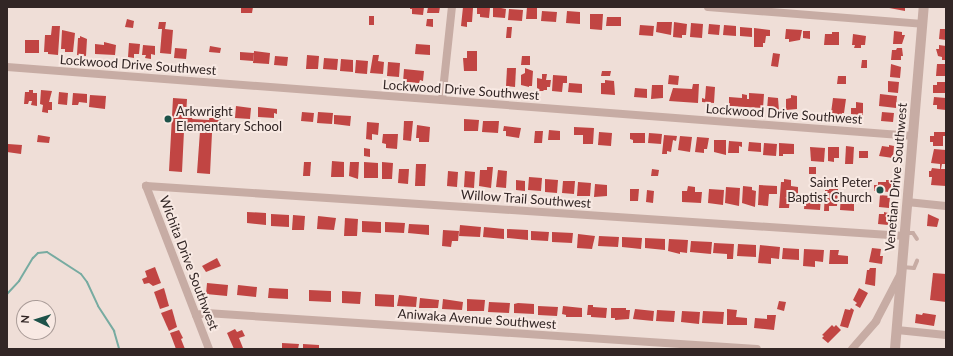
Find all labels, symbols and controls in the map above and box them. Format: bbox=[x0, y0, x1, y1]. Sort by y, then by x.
street label: Lockwood Drive Southwest bbox=[59, 52, 217, 78]
street label: Lockwood Drive Southwest bbox=[382, 77, 540, 103]
street label: Lockwood Drive Southwest bbox=[705, 101, 863, 127]
street label: Venetian Drive Southwest bbox=[882, 102, 910, 252]
place label: Arkwright Elementary School bbox=[176, 104, 282, 135]
marker: Arkwright Elementary School bbox=[163, 114, 173, 124]
place label: Saint Peter Baptist Church bbox=[787, 175, 872, 206]
marker: Saint Peter Baptist Church bbox=[875, 185, 885, 195]
street label: Willow Trail Southwest bbox=[460, 187, 592, 211]
street label: Wichita Drive Southwest bbox=[156, 194, 222, 332]
north arrow bbox=[16, 300, 56, 340]
street label: Aniwaka Avenue Southwest bbox=[397, 306, 557, 332]
text: N bbox=[18, 315, 31, 324]

